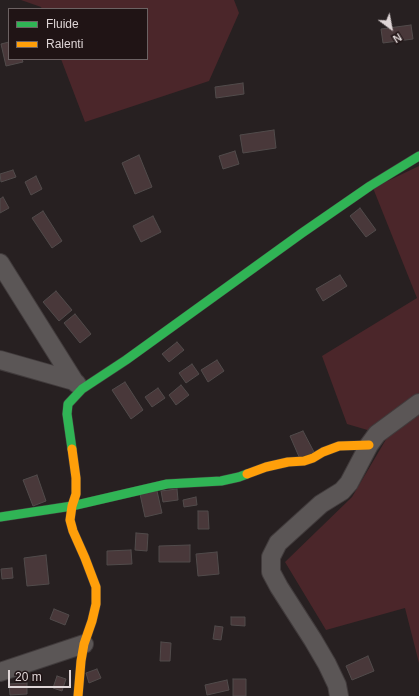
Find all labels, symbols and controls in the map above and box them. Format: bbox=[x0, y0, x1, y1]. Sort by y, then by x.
legend bbox=[8, 8, 148, 60]
north arrow bbox=[371, 8, 411, 48]
text: Fluide bbox=[46, 17, 79, 31]
text: N bbox=[391, 31, 404, 45]
text: Ralenti bbox=[46, 37, 83, 51]
scale bar bbox=[10, 662, 73, 688]
text: 20 m bbox=[15, 670, 42, 684]

